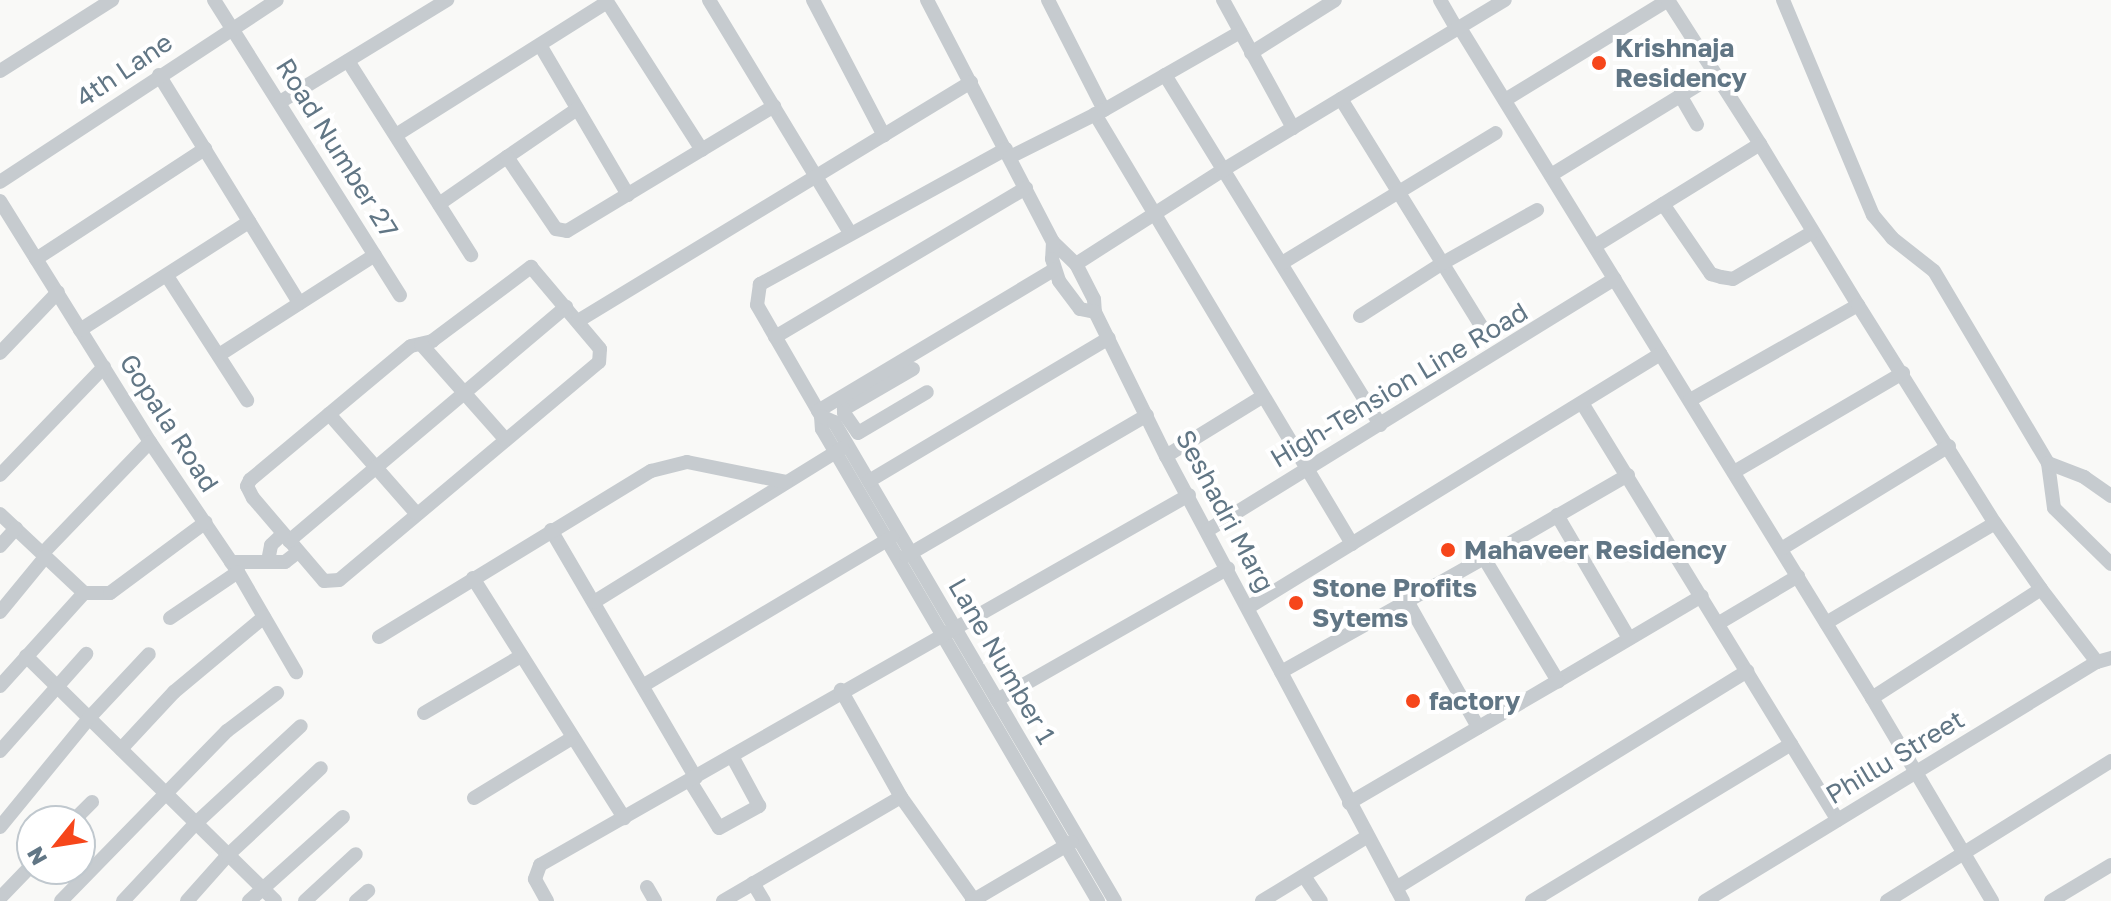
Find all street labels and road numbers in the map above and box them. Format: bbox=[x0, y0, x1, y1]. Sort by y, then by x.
street label: 4th Lane bbox=[70, 26, 178, 114]
street label: Road Number 27 bbox=[269, 53, 405, 243]
street label: High-Tension Line Road bbox=[1265, 296, 1533, 474]
street label: Gopala Road bbox=[113, 348, 225, 498]
street label: Seshadri Marg bbox=[1169, 425, 1281, 597]
street label: Lane Number 1 bbox=[942, 573, 1062, 749]
street label: Phillu Street bbox=[1820, 704, 1970, 810]

